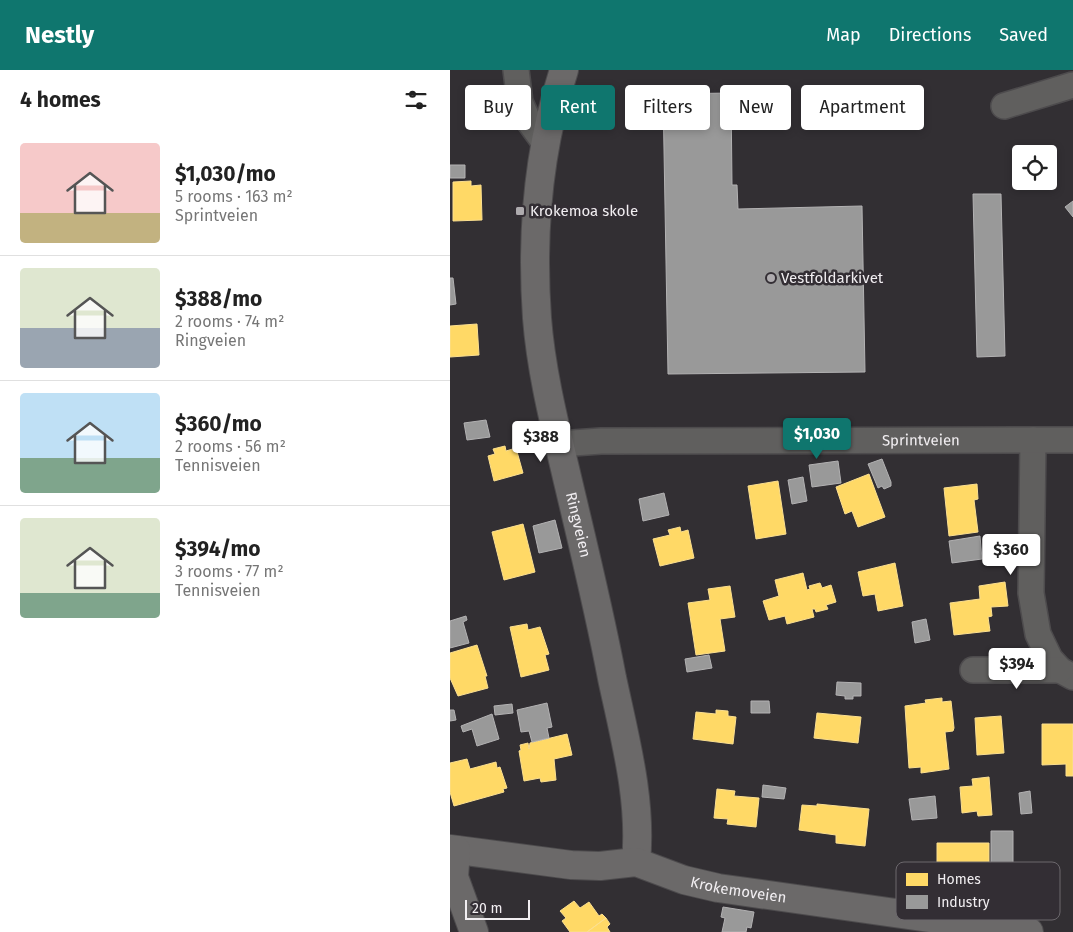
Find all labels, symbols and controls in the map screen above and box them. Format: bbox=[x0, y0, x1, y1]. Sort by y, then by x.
text: Nestly bbox=[25, 21, 94, 49]
text: Map bbox=[826, 24, 861, 46]
text: Directions bbox=[889, 24, 971, 46]
text: Saved bbox=[999, 24, 1048, 46]
chip: Buy bbox=[465, 85, 531, 130]
chip: Rent bbox=[541, 85, 615, 130]
chip: Filters bbox=[625, 85, 710, 130]
chip: New bbox=[720, 85, 791, 130]
chip: Apartment bbox=[801, 85, 924, 130]
icon: filters bbox=[402, 86, 430, 114]
text: 4 homes bbox=[20, 87, 101, 113]
map controls bbox=[1012, 145, 1057, 190]
button: locate bbox=[1012, 145, 1057, 190]
text: $1,030/mo bbox=[175, 161, 276, 187]
icon: home bbox=[60, 163, 120, 223]
text: 5 rooms · 163 m² bbox=[175, 187, 293, 206]
place label: Krokemoa skole bbox=[530, 202, 638, 220]
marker: Krokemoa skole bbox=[514, 205, 526, 217]
text: Sprintveien bbox=[175, 206, 258, 225]
place label: Vestfoldarkivet bbox=[781, 269, 884, 287]
marker: Vestfoldarkivet bbox=[765, 272, 777, 284]
text: $388/mo bbox=[175, 286, 262, 312]
icon: home bbox=[60, 288, 120, 348]
text: 2 rooms · 74 m² bbox=[175, 312, 284, 331]
text: Ringveien bbox=[175, 331, 246, 350]
text: $360/mo bbox=[175, 411, 262, 437]
icon: home bbox=[60, 413, 120, 473]
pin: $1,030 bbox=[776, 418, 858, 460]
pin: $388 bbox=[511, 420, 571, 463]
text: $1,030 bbox=[794, 424, 840, 443]
text: $388 bbox=[523, 427, 559, 446]
street label: Sprintveien bbox=[882, 431, 960, 449]
text: 2 rooms · 56 m² bbox=[175, 437, 286, 456]
text: Tennisveien bbox=[175, 456, 261, 475]
street label: Ringveien bbox=[562, 490, 595, 559]
pin: $360 bbox=[981, 534, 1041, 576]
text: $394/mo bbox=[175, 536, 261, 562]
icon: home bbox=[60, 538, 120, 598]
text: $360 bbox=[993, 540, 1029, 559]
text: 3 rooms · 77 m² bbox=[175, 562, 284, 581]
text: Tennisveien bbox=[175, 581, 261, 600]
pin: $394 bbox=[987, 648, 1047, 690]
text: $394 bbox=[1000, 654, 1034, 673]
legend bbox=[896, 862, 1060, 920]
text: Homes bbox=[937, 871, 981, 888]
street label: Krokemoveien bbox=[689, 873, 788, 907]
text: Industry bbox=[937, 894, 990, 911]
scale bar bbox=[465, 897, 530, 920]
text: 20 m bbox=[472, 900, 502, 917]

